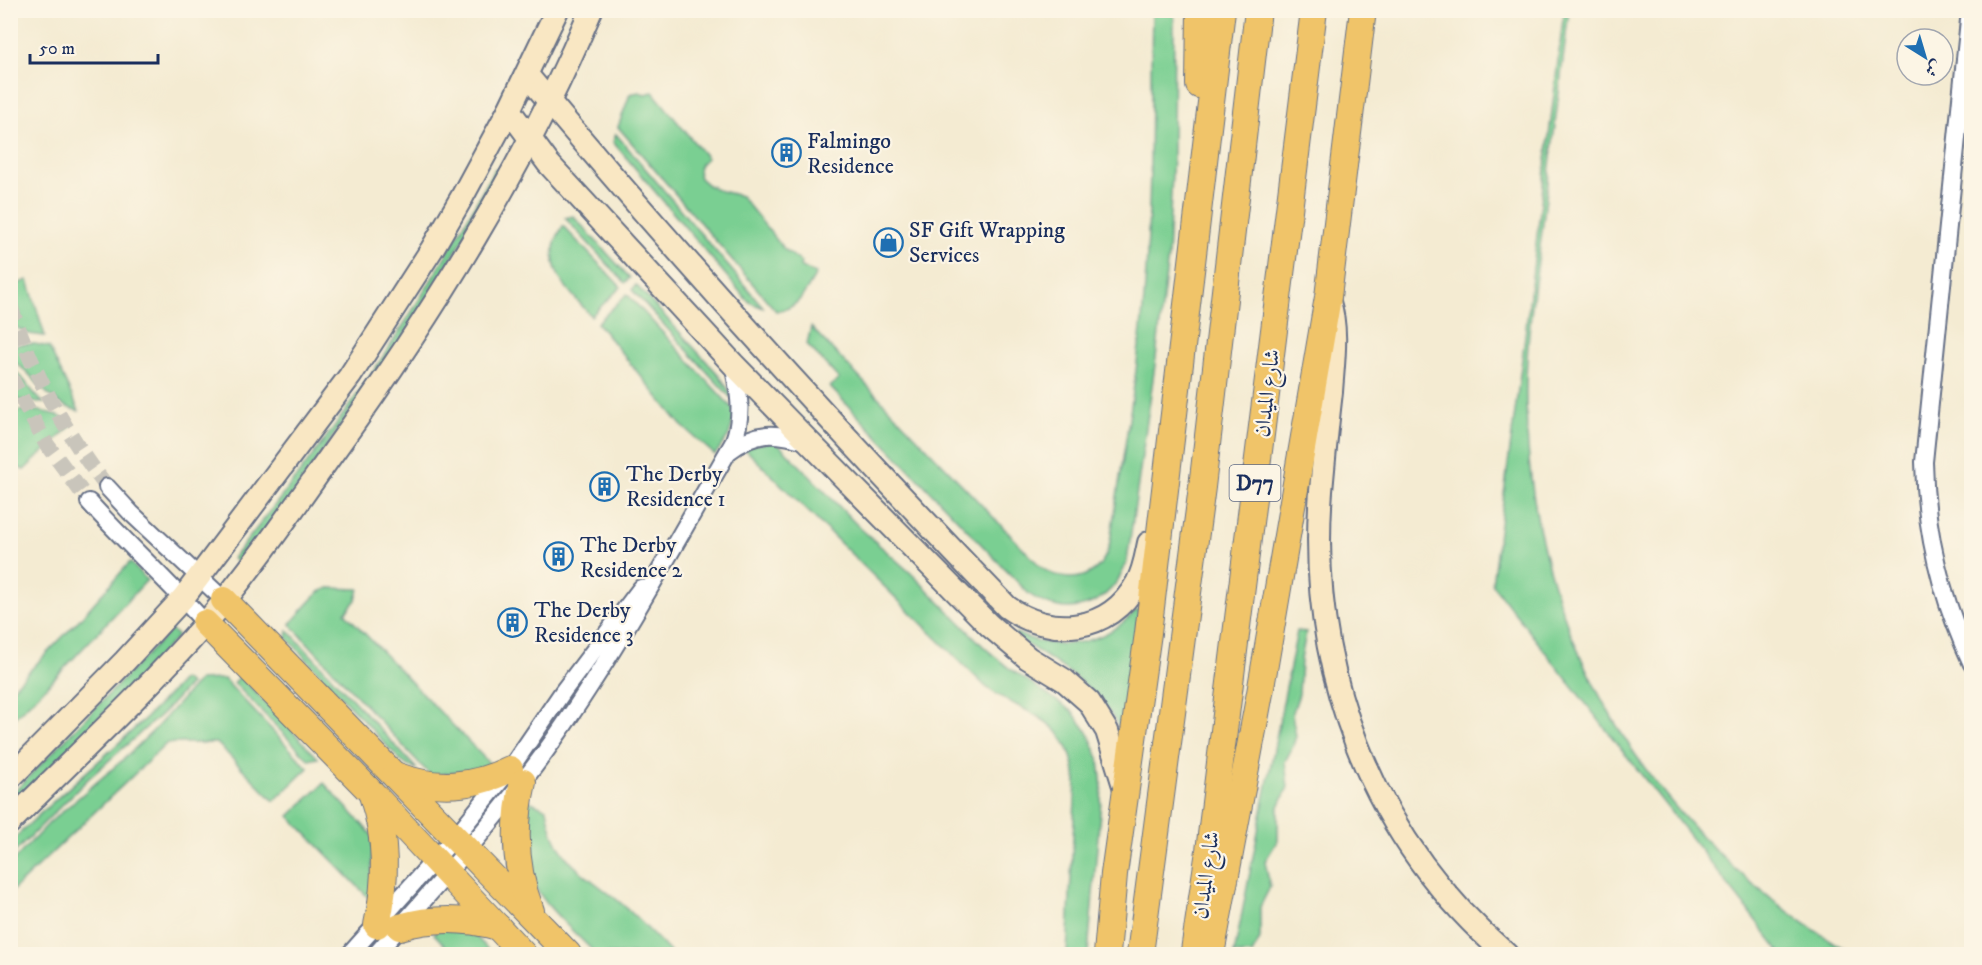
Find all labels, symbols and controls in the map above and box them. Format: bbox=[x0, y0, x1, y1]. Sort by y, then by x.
scale bar bbox=[30, 27, 158, 65]
north arrow bbox=[1895, 27, 1955, 87]
text: 50 m bbox=[39, 38, 75, 60]
text: ش bbox=[1921, 55, 1946, 81]
place label: Falmingo Residence bbox=[807, 128, 894, 180]
building icon: Falmingo Residence bbox=[770, 137, 802, 169]
place label: SF Gift Wrapping Services bbox=[909, 217, 1065, 269]
shop icon: SF Gift Wrapping Services bbox=[872, 226, 904, 258]
street label: شارع الميدان bbox=[1249, 348, 1290, 439]
place label: The Derby Residence 1 bbox=[626, 461, 726, 513]
road number: D77 bbox=[1230, 465, 1280, 501]
building icon: The Derby Residence 1 bbox=[589, 470, 621, 502]
place label: The Derby Residence 2 bbox=[580, 532, 682, 584]
building icon: The Derby Residence 2 bbox=[543, 541, 575, 573]
place label: The Derby Residence 3 bbox=[534, 597, 634, 649]
building icon: The Derby Residence 3 bbox=[497, 606, 529, 638]
street label: شارع الميدان bbox=[1187, 829, 1230, 922]

